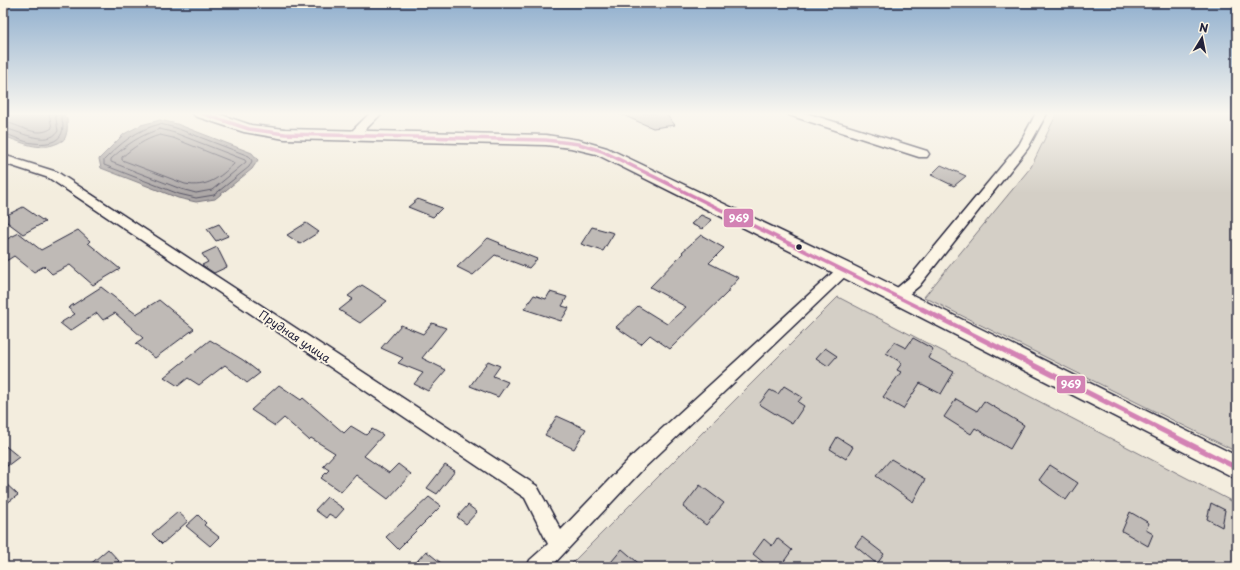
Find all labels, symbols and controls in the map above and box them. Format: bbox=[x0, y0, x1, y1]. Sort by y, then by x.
north arrow bbox=[1182, 18, 1222, 58]
text: N bbox=[1198, 19, 1210, 37]
line badge: 969 bbox=[723, 208, 754, 228]
text: 969 bbox=[729, 209, 750, 226]
unlabelled marker bbox=[794, 242, 804, 252]
street label: Прудная улица bbox=[256, 306, 334, 366]
line badge: 969 bbox=[1056, 375, 1086, 394]
text: 969 bbox=[1061, 375, 1082, 392]

